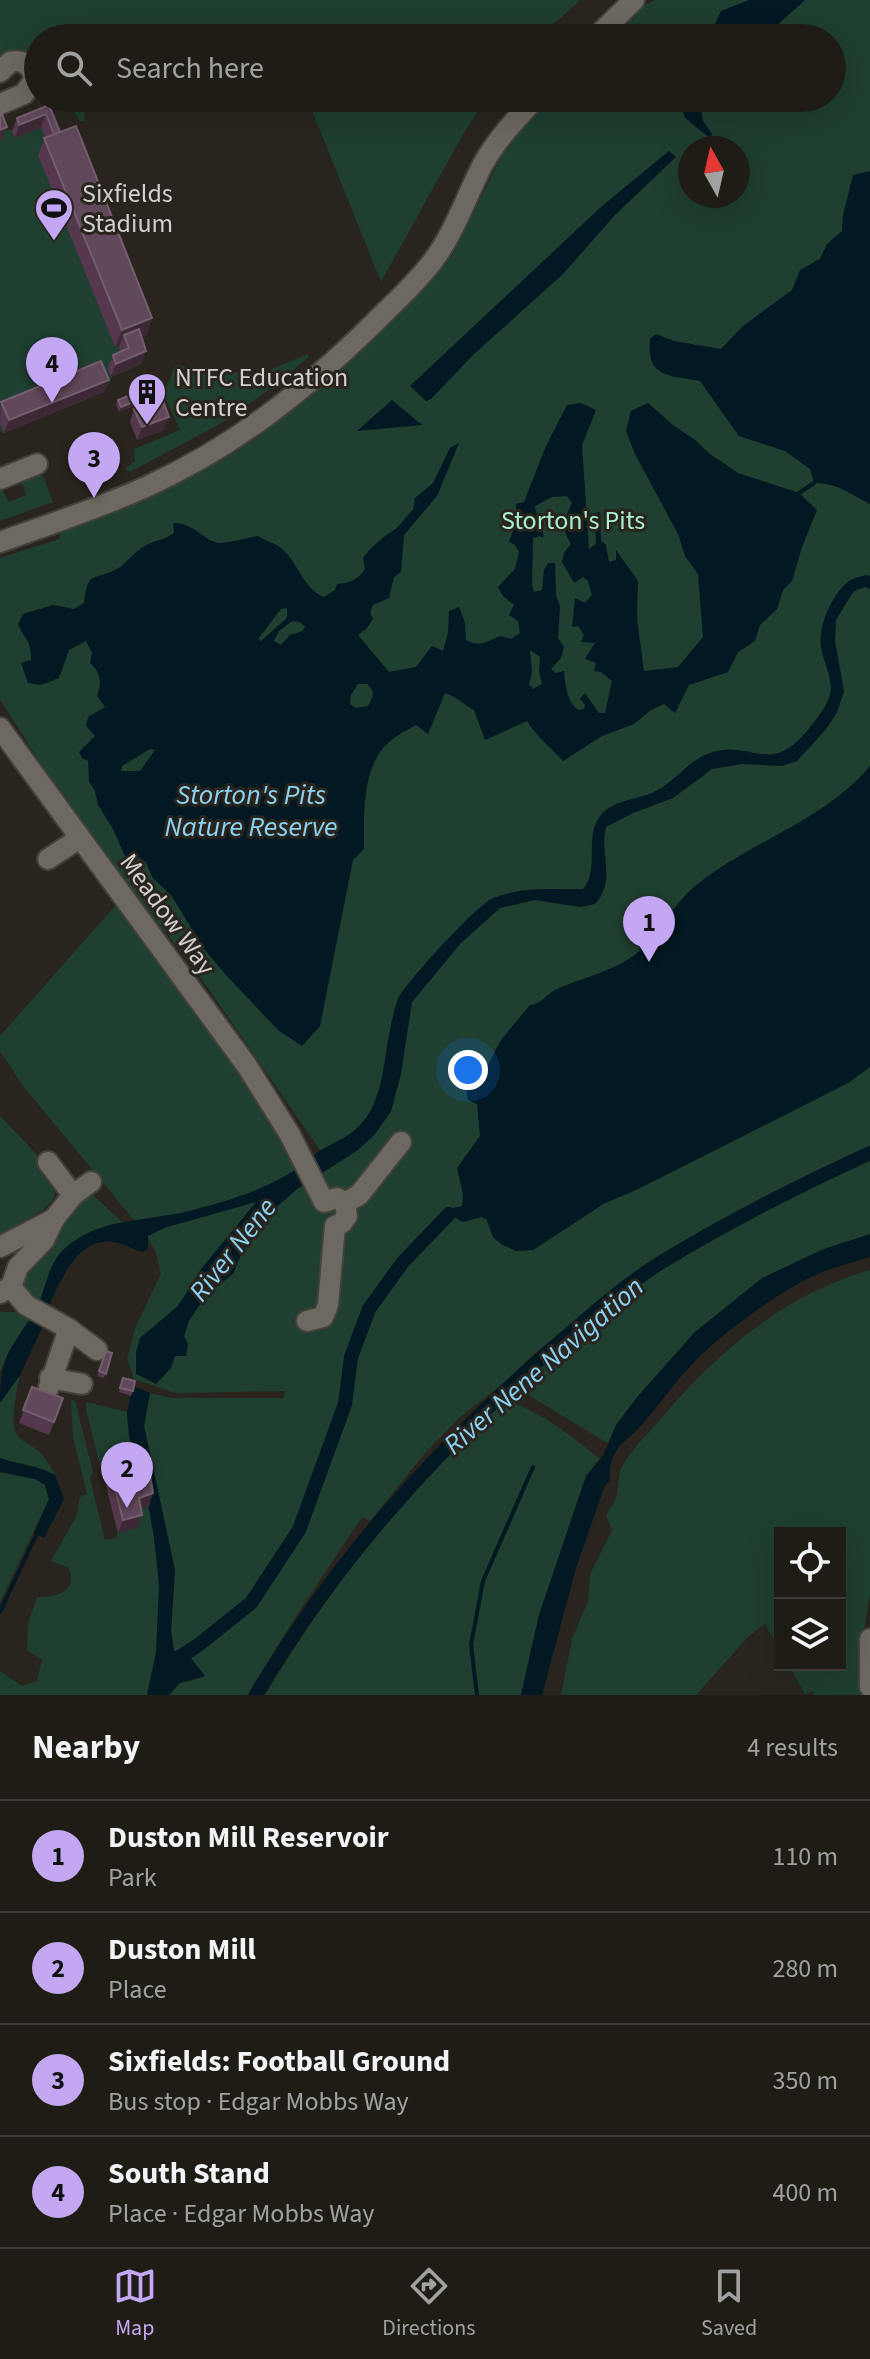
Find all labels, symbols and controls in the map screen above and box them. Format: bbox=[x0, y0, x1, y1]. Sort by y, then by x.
search box bbox=[24, 24, 846, 112]
icon: search bbox=[52, 46, 96, 90]
text: Search here bbox=[116, 47, 264, 90]
north arrow bbox=[678, 136, 750, 208]
place label: Sixfields Stadium bbox=[82, 175, 173, 242]
sports icon: Sixfields Stadium bbox=[33, 187, 75, 242]
pin: 4 bbox=[26, 337, 78, 403]
place label: NTFC Education Centre bbox=[175, 359, 348, 426]
building icon: NTFC Education Centre bbox=[126, 371, 168, 426]
pin: 3 bbox=[68, 432, 120, 498]
park label: Storton's Pits bbox=[501, 502, 645, 539]
water label: Storton's Pits Nature Reserve bbox=[164, 775, 338, 847]
street label: Meadow Way bbox=[111, 846, 224, 983]
pin: 1 bbox=[623, 896, 675, 962]
your location bbox=[448, 1050, 488, 1090]
water label: River Nene bbox=[179, 1189, 286, 1310]
water label: River Nene Navigation bbox=[435, 1267, 653, 1464]
pin: 2 bbox=[101, 1442, 153, 1508]
map controls bbox=[774, 1527, 846, 1671]
button: locate bbox=[774, 1527, 846, 1599]
button: layers bbox=[774, 1599, 846, 1671]
text: Nearby bbox=[32, 1723, 140, 1772]
text: 4 results bbox=[747, 1729, 838, 1766]
text: Duston Mill Reservoir bbox=[108, 1816, 389, 1859]
text: 1 bbox=[51, 1838, 65, 1875]
text: 110 m bbox=[772, 1838, 838, 1875]
text: Park bbox=[108, 1859, 157, 1896]
text: Duston Mill bbox=[108, 1928, 256, 1971]
text: 2 bbox=[51, 1950, 65, 1987]
text: 280 m bbox=[772, 1950, 838, 1987]
text: Place bbox=[108, 1971, 167, 2008]
text: Sixfields: Football Ground bbox=[108, 2040, 450, 2083]
text: 3 bbox=[51, 2062, 65, 2099]
text: 350 m bbox=[772, 2062, 838, 2099]
text: Bus stop · Edgar Mobbs Way bbox=[108, 2083, 409, 2120]
text: South Stand bbox=[108, 2152, 270, 2195]
text: 4 bbox=[51, 2174, 65, 2211]
text: 400 m bbox=[772, 2174, 838, 2211]
text: Place · Edgar Mobbs Way bbox=[108, 2195, 374, 2232]
tab: Map bbox=[113, 2264, 157, 2344]
tab: Directions bbox=[382, 2264, 475, 2344]
tab: Saved bbox=[701, 2264, 757, 2344]

